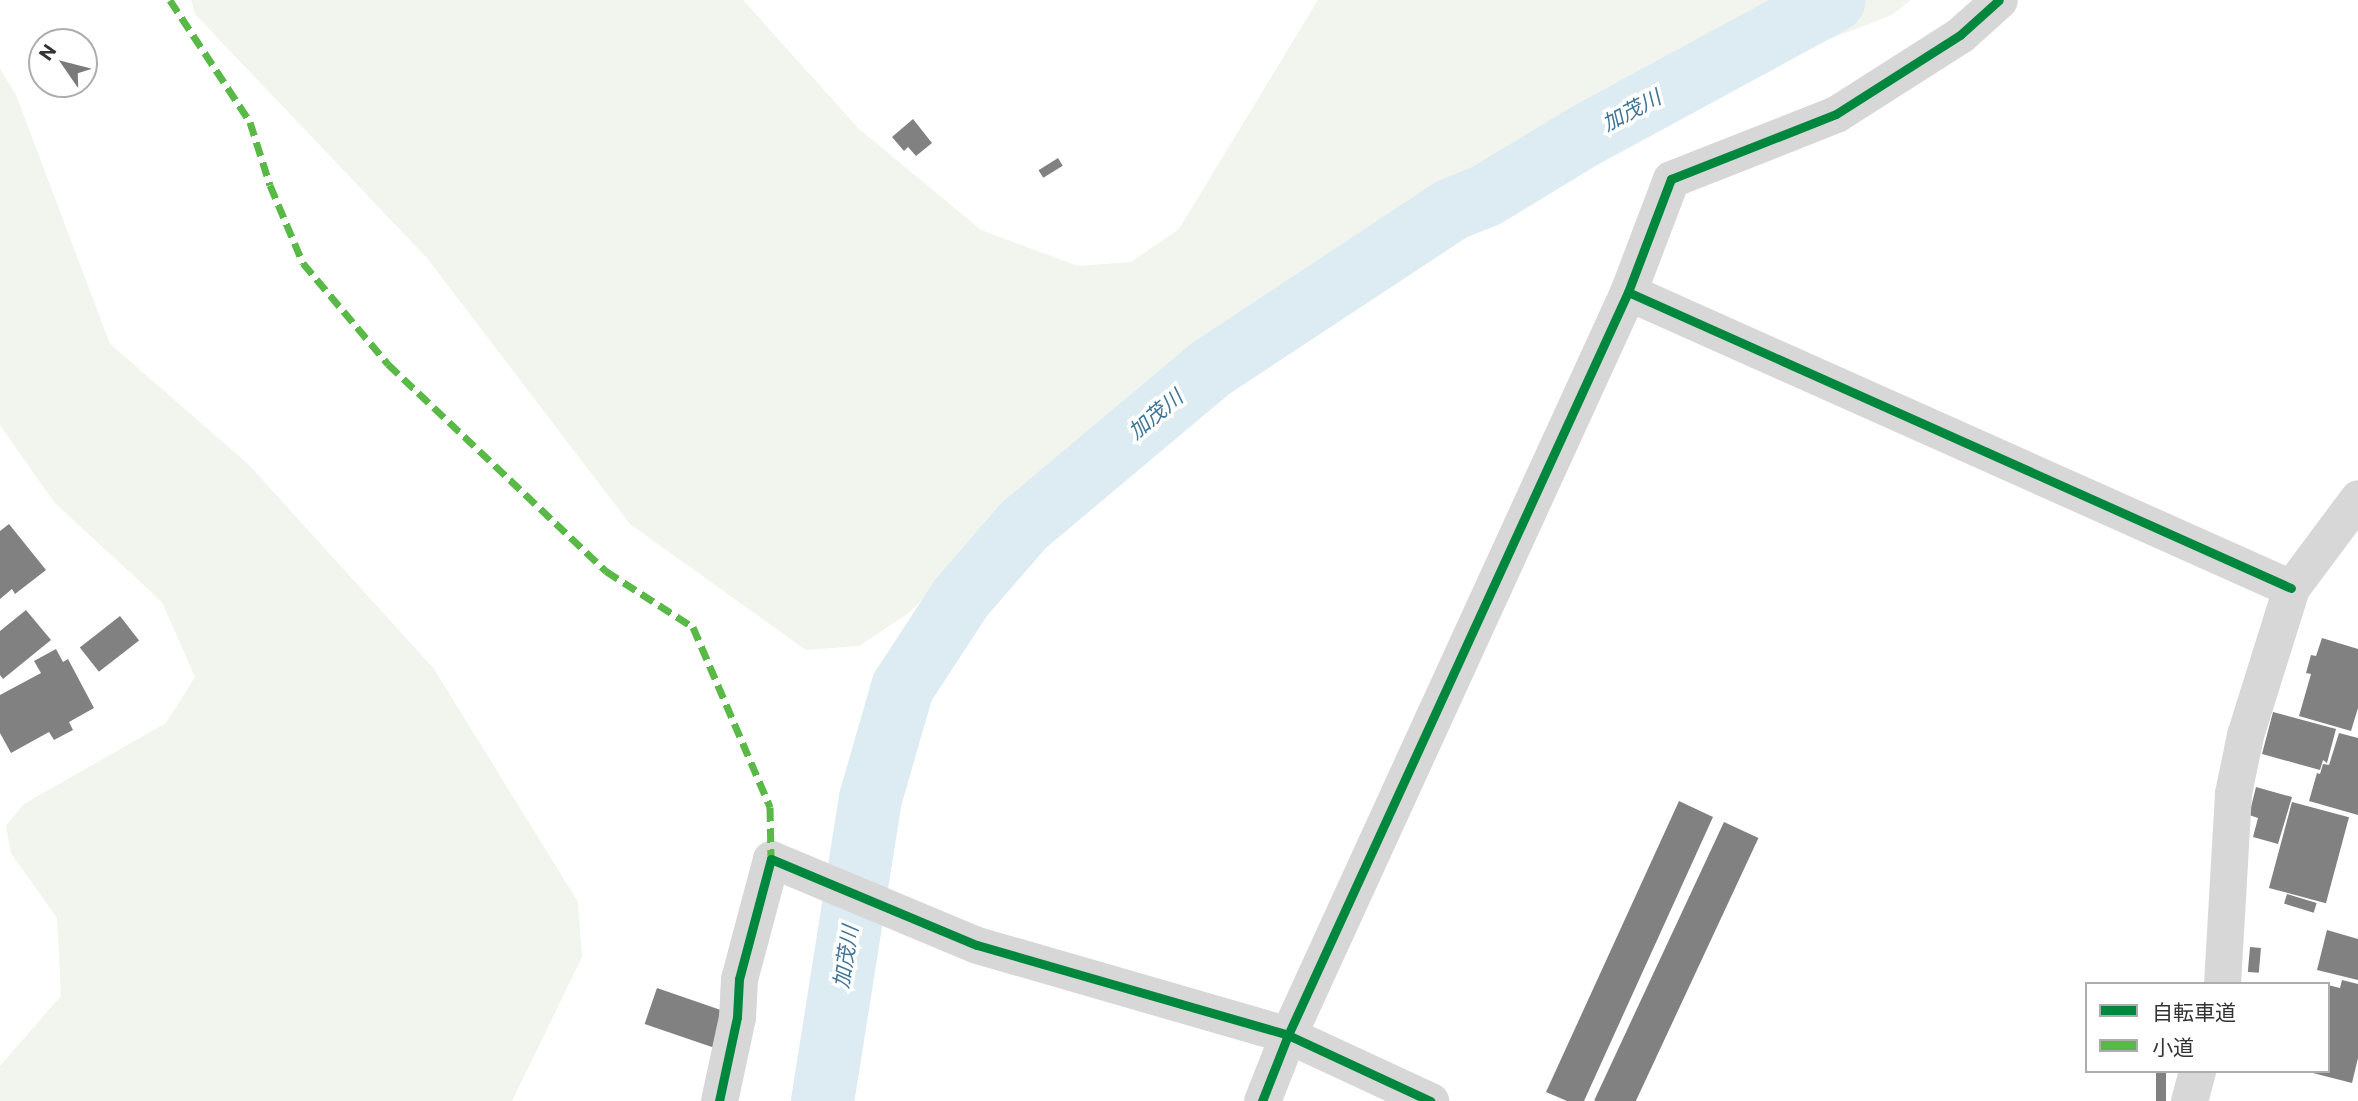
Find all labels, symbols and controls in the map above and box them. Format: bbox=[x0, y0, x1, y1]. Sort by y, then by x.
north arrow bbox=[28, 28, 98, 98]
text: N bbox=[34, 39, 61, 64]
water label: 加茂川 bbox=[1597, 84, 1665, 136]
water label: 加茂川 bbox=[1123, 384, 1187, 444]
water label: 加茂川 bbox=[828, 924, 862, 990]
legend bbox=[2085, 982, 2330, 1073]
text: 自転車道 bbox=[2152, 999, 2236, 1024]
text: 小道 bbox=[2152, 1034, 2194, 1059]

